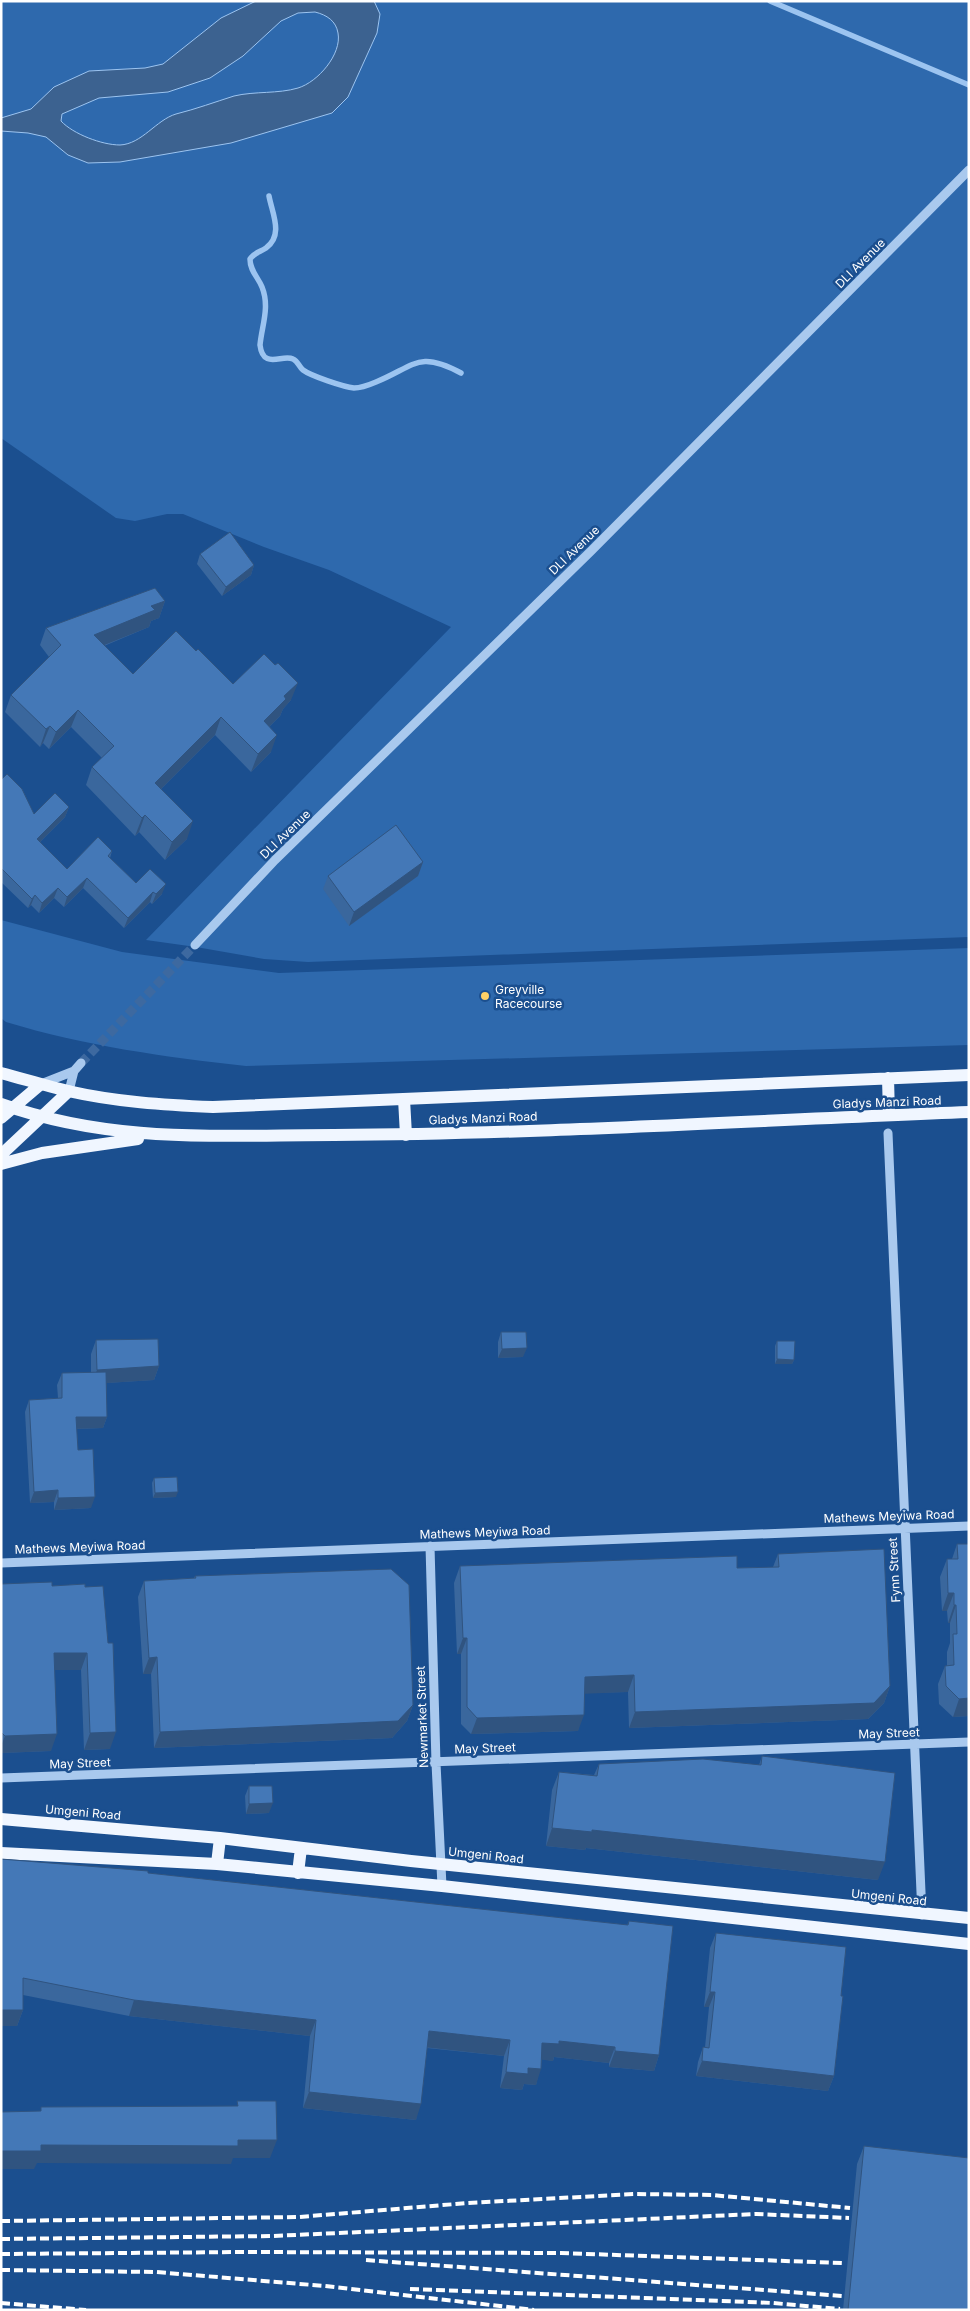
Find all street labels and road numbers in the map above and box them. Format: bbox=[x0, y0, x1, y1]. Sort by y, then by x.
street label: DLI Avenue bbox=[832, 235, 888, 291]
street label: DLI Avenue bbox=[546, 522, 602, 578]
street label: DLI Avenue bbox=[257, 806, 313, 862]
street label: Gladys Manzi Road bbox=[832, 1093, 942, 1111]
street label: Gladys Manzi Road bbox=[428, 1109, 538, 1127]
street label: Mathews Meyiwa Road bbox=[823, 1506, 955, 1526]
street label: Mathews Meyiwa Road bbox=[419, 1522, 551, 1542]
street label: Mathews Meyiwa Road bbox=[14, 1537, 146, 1557]
street label: Fynn Street bbox=[885, 1537, 903, 1603]
street label: Newmarket Street bbox=[413, 1666, 431, 1768]
street label: May Street bbox=[858, 1724, 920, 1742]
street label: May Street bbox=[454, 1739, 516, 1757]
street label: May Street bbox=[49, 1754, 111, 1772]
street label: Umgeni Road bbox=[44, 1801, 122, 1823]
street label: Umgeni Road bbox=[447, 1844, 525, 1866]
street label: Umgeni Road bbox=[850, 1886, 928, 1908]

